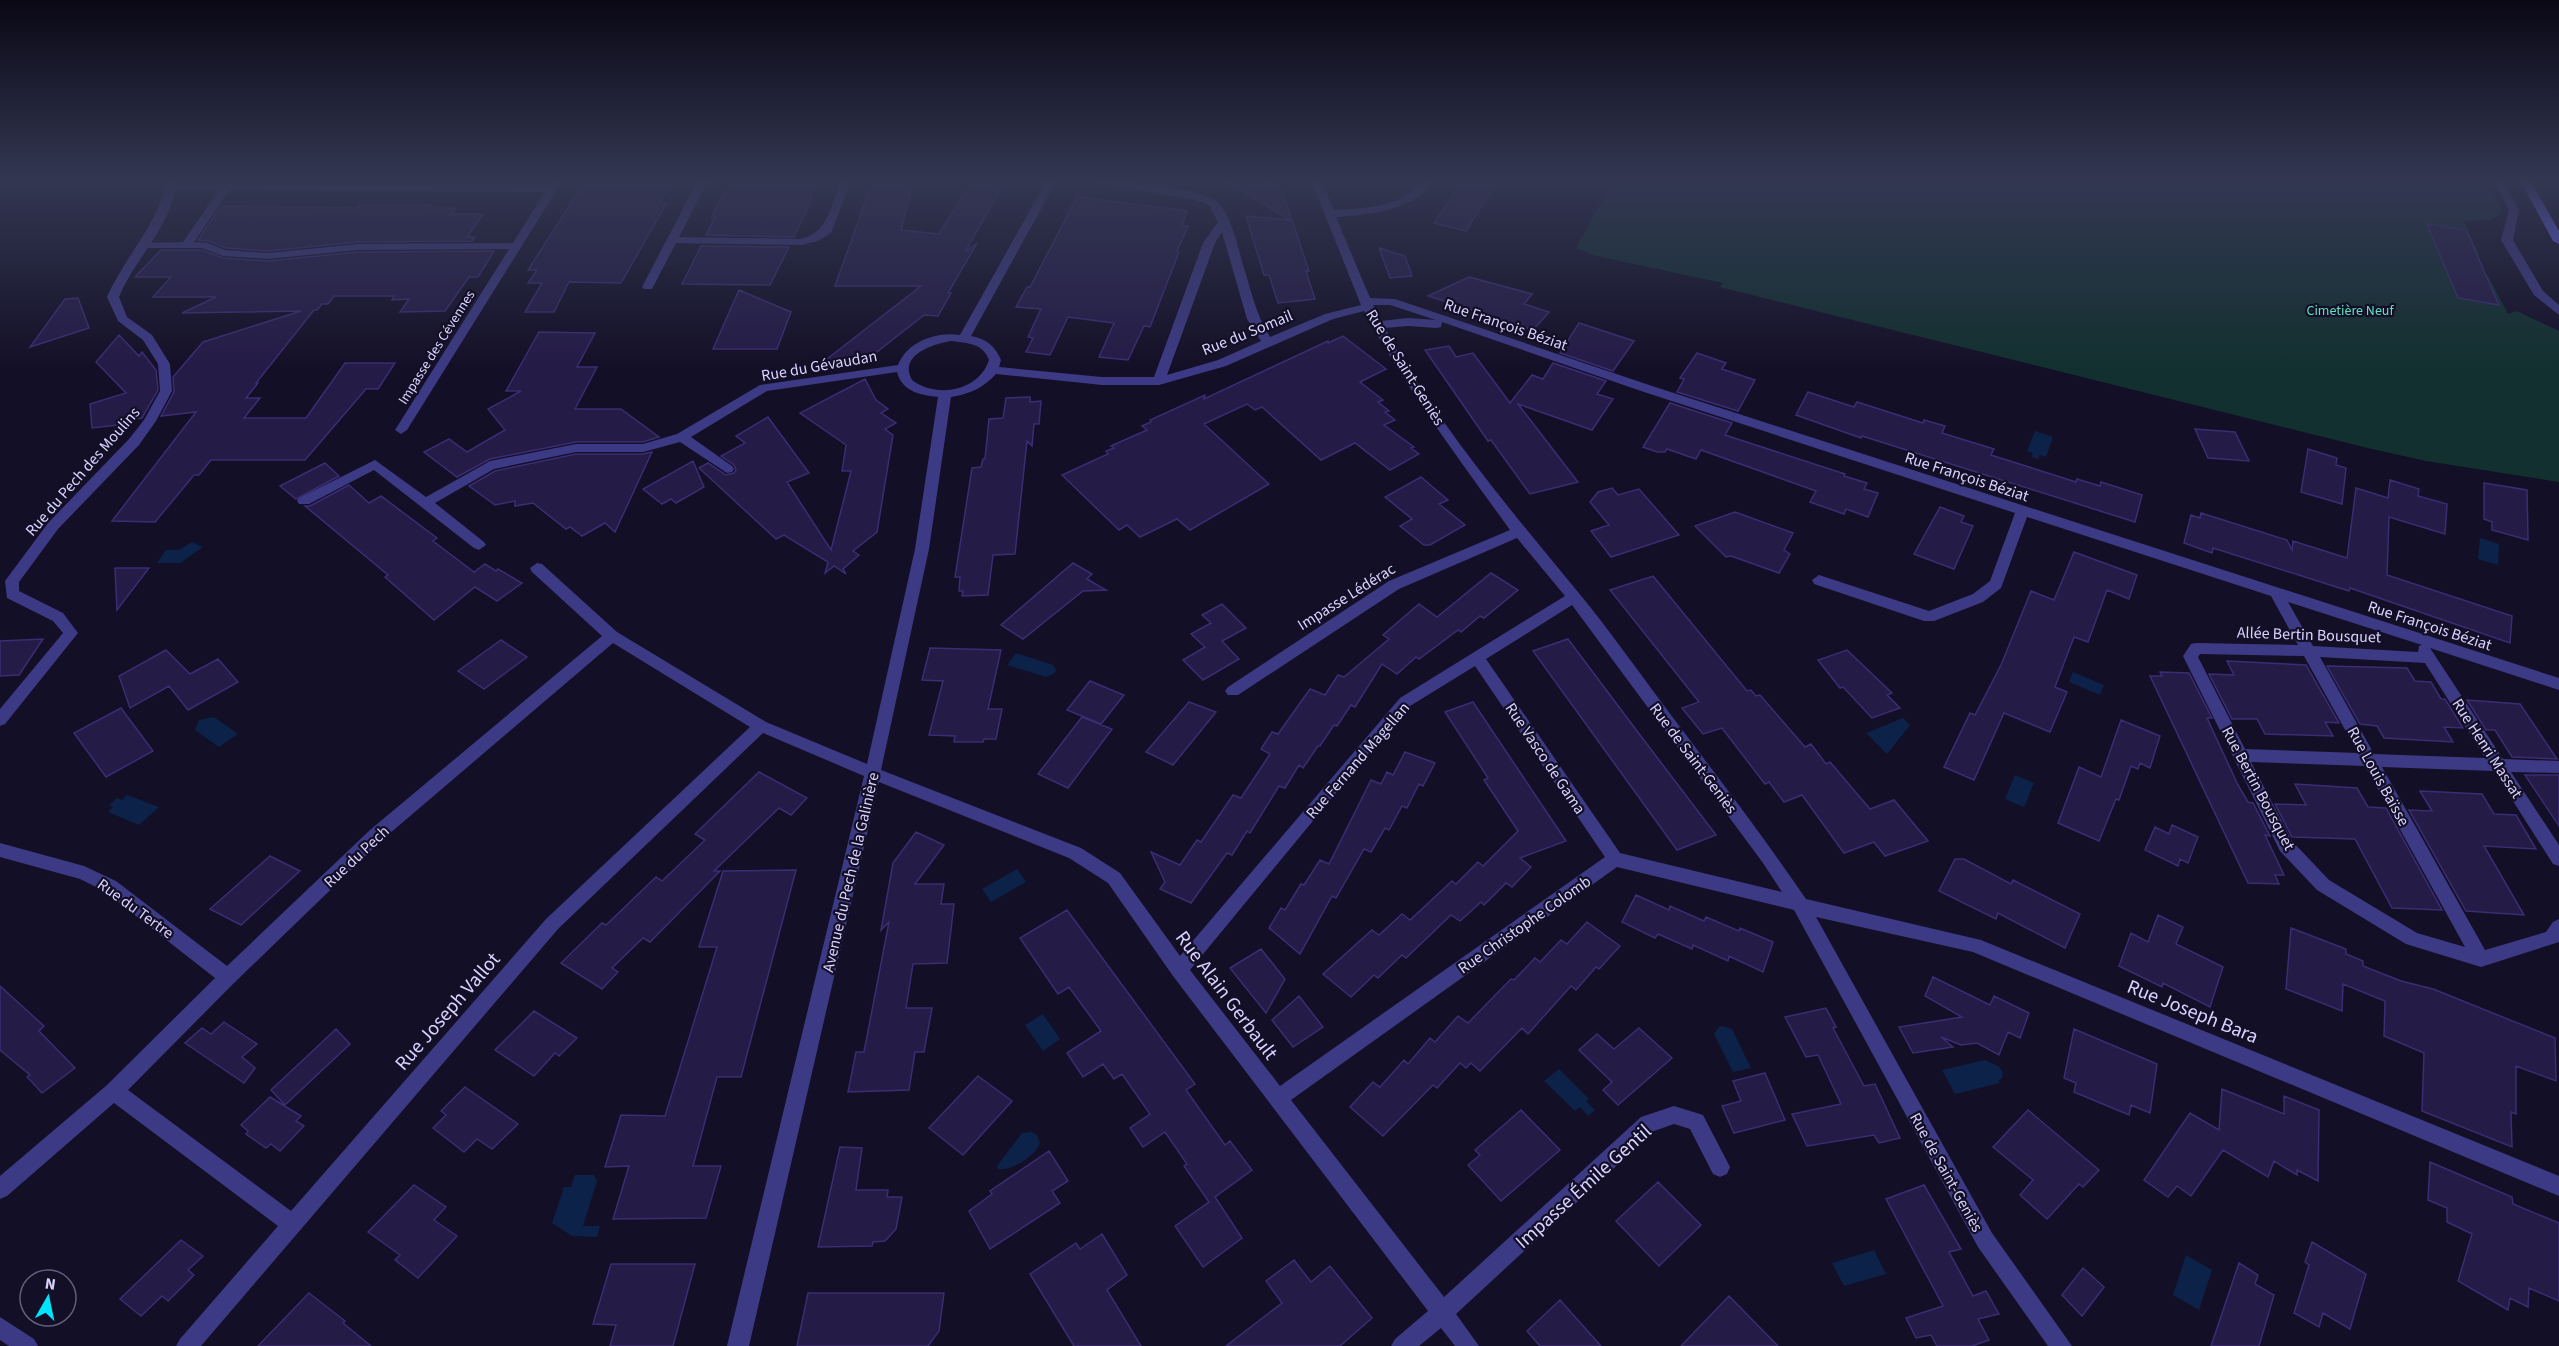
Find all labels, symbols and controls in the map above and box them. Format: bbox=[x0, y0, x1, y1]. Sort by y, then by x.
street label: Impasse des Cévennes bbox=[394, 286, 480, 409]
street label: Rue François Béziat bbox=[1441, 293, 1571, 357]
park label: Cimetière Neuf bbox=[2306, 301, 2394, 321]
street label: Rue du Somail bbox=[1199, 305, 1296, 361]
street label: Rue de Saint-Geniès bbox=[1360, 305, 1450, 430]
street label: Rue du Gévaudan bbox=[760, 345, 879, 387]
street label: Rue du Pech des Moulins bbox=[20, 402, 145, 541]
street label: Rue François Béziat bbox=[1902, 447, 2032, 508]
street label: Impasse Lédérac bbox=[1293, 558, 1400, 636]
street label: Rue François Béziat bbox=[2365, 596, 2495, 657]
street label: Allée Bertin Bousquet bbox=[2236, 621, 2382, 649]
street label: Rue Henri Massat bbox=[2447, 694, 2528, 803]
street label: Rue Fernand Magellan bbox=[1301, 698, 1415, 824]
street label: Rue Vasco de Gama bbox=[1500, 699, 1591, 818]
street label: Rue de Saint-Geniès bbox=[1644, 699, 1742, 819]
street label: Rue Bertin Bousquet bbox=[2216, 723, 2300, 855]
street label: Rue Louis Baïsse bbox=[2342, 723, 2415, 830]
street label: Avenue du Pech de la Galinière bbox=[817, 770, 885, 974]
street label: Rue du Pech bbox=[319, 821, 394, 893]
street label: Rue Christophe Colomb bbox=[1454, 870, 1596, 979]
street label: Rue du Tertre bbox=[93, 874, 178, 944]
street label: Rue Alain Gerbault bbox=[1168, 925, 1284, 1066]
street label: Rue Joseph Vallot bbox=[389, 946, 507, 1077]
street label: Rue Joseph Bara bbox=[2123, 973, 2262, 1051]
street label: Rue de Saint-Geniès bbox=[1904, 1109, 1988, 1236]
street label: Impasse Émile Gentil bbox=[1509, 1118, 1658, 1256]
north arrow bbox=[18, 1268, 78, 1328]
text: N bbox=[43, 1272, 57, 1296]

